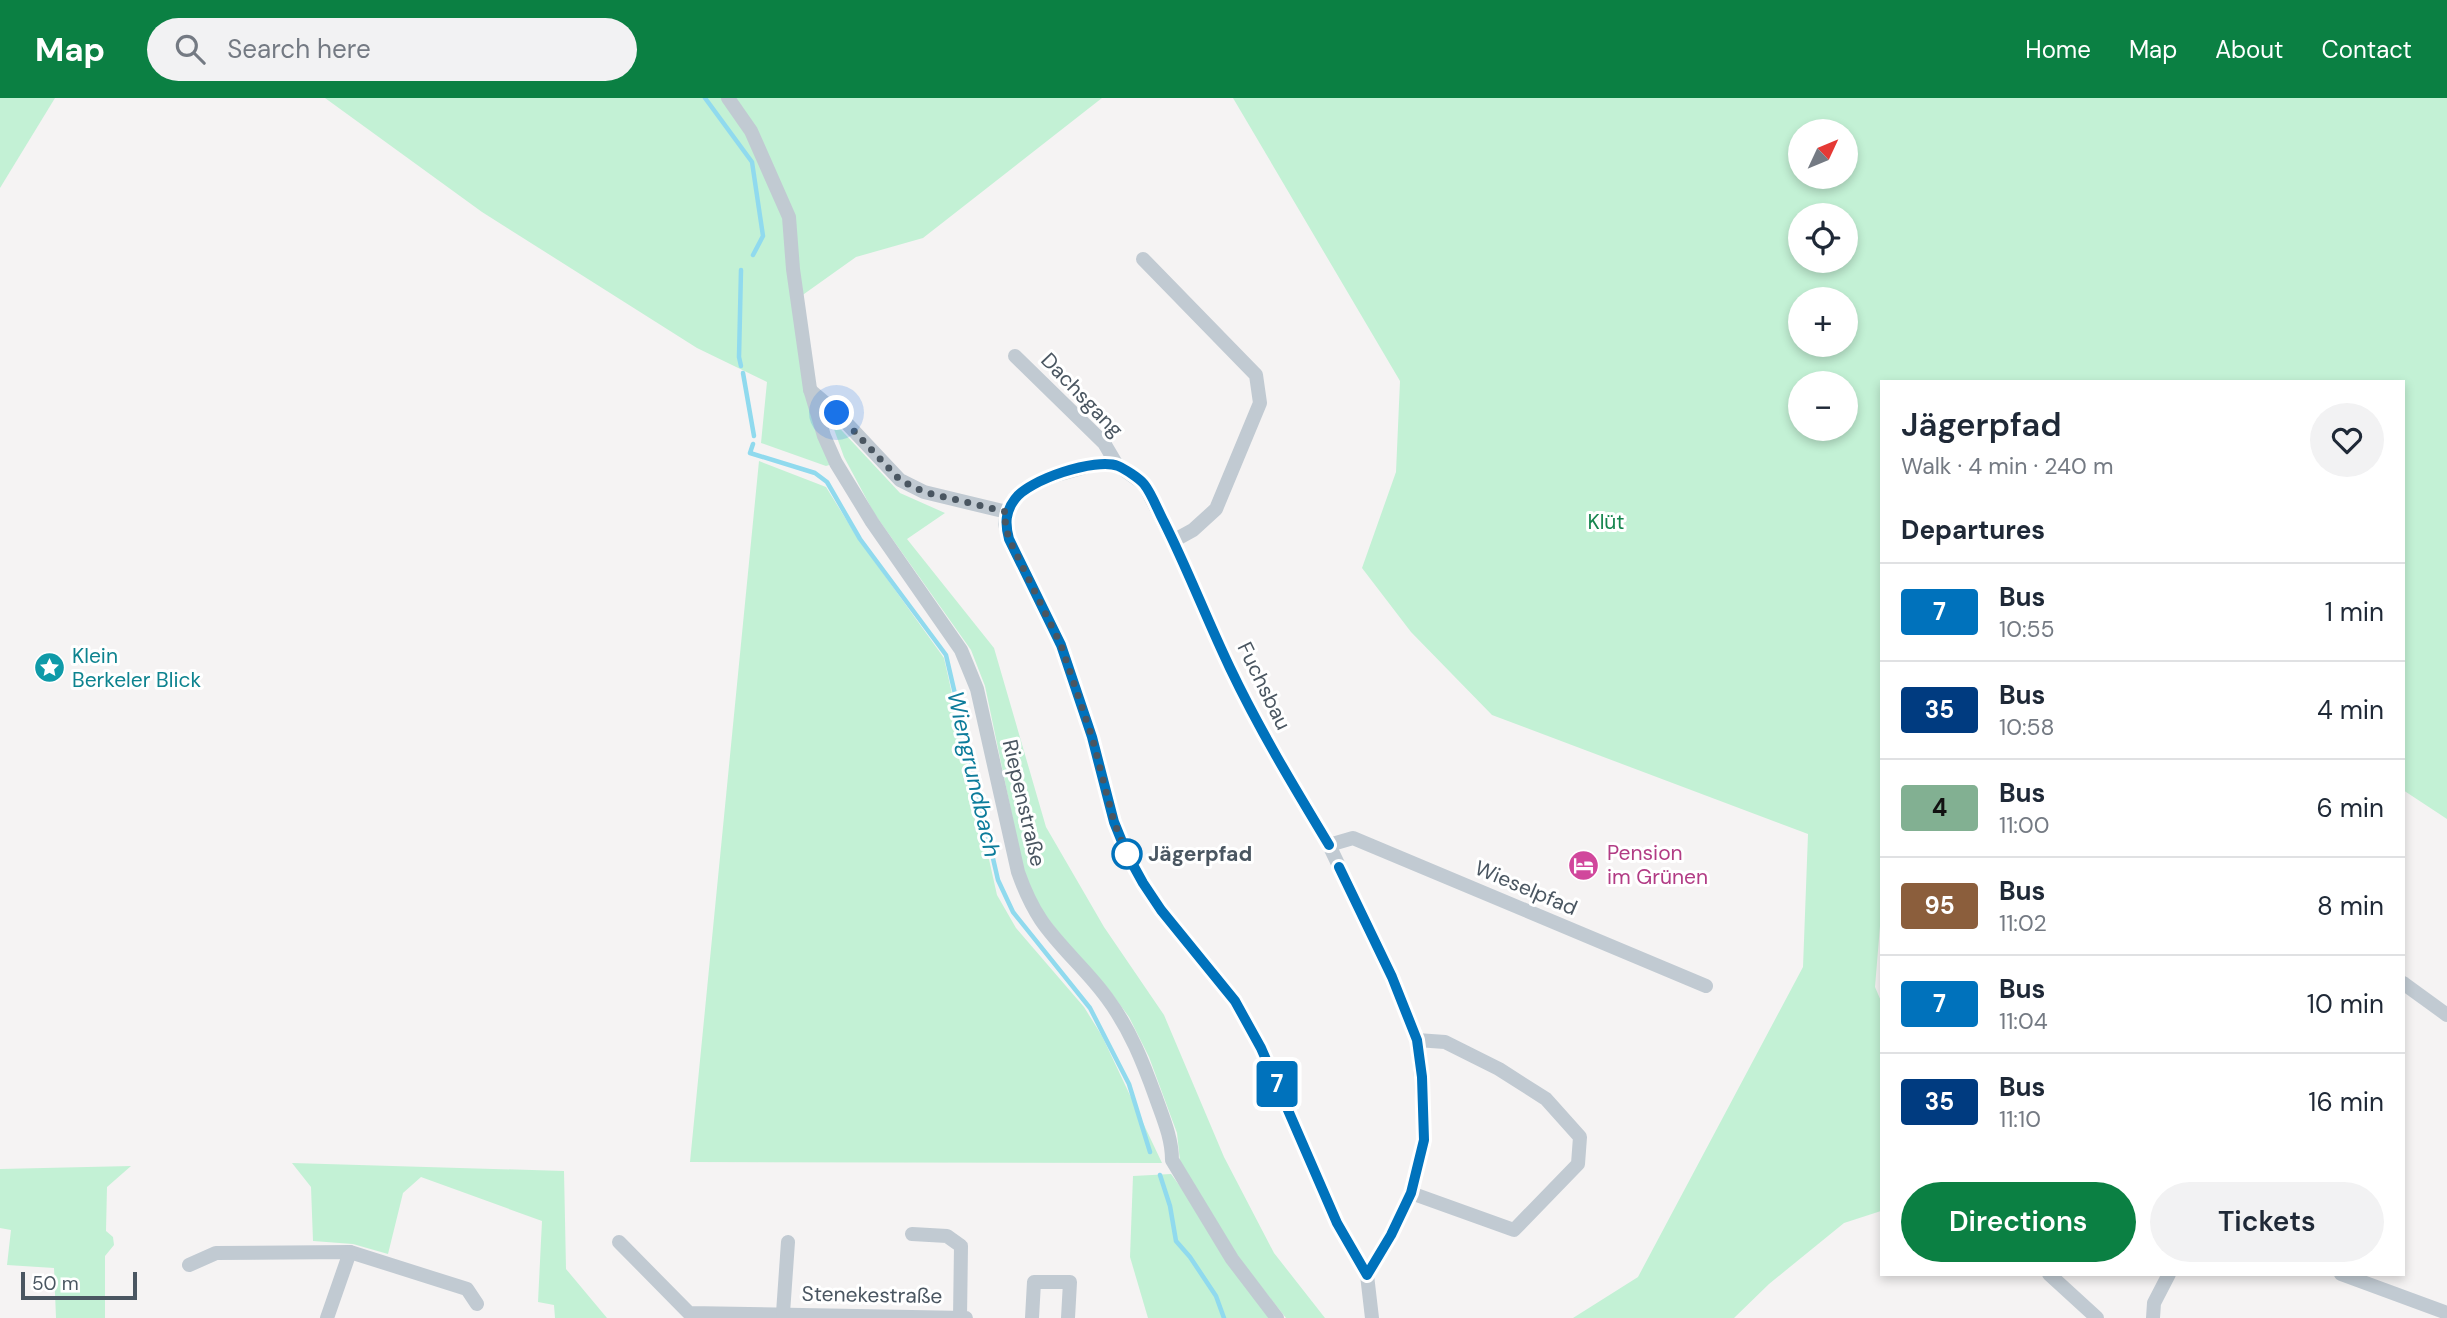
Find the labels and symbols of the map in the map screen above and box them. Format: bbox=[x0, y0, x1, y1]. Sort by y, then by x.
north arrow bbox=[1788, 119, 1858, 189]
street label: Dachsgang bbox=[1035, 347, 1130, 444]
your location bbox=[819, 395, 854, 430]
park label: Klüt bbox=[1587, 508, 1625, 536]
street label: Fuchsbau bbox=[1231, 637, 1297, 735]
place label: Klein Berkeler Blick bbox=[72, 642, 201, 694]
place icon: Klein Berkeler Blick bbox=[32, 651, 66, 685]
water label: Wiengrundbach bbox=[940, 688, 1008, 860]
street label: Riepenstraße bbox=[996, 737, 1052, 869]
marker: Jägerpfad bbox=[1112, 839, 1142, 869]
place label: Pension im Grünen bbox=[1607, 839, 1708, 891]
place label: Jägerpfad bbox=[1148, 840, 1252, 868]
hotel icon: Pension im Grünen bbox=[1567, 848, 1601, 882]
street label: Wieselpfad bbox=[1470, 854, 1582, 922]
line badge: 7 bbox=[1254, 1061, 1300, 1107]
scale bar bbox=[21, 1269, 136, 1301]
street label: Stenekestraße bbox=[801, 1280, 943, 1310]

